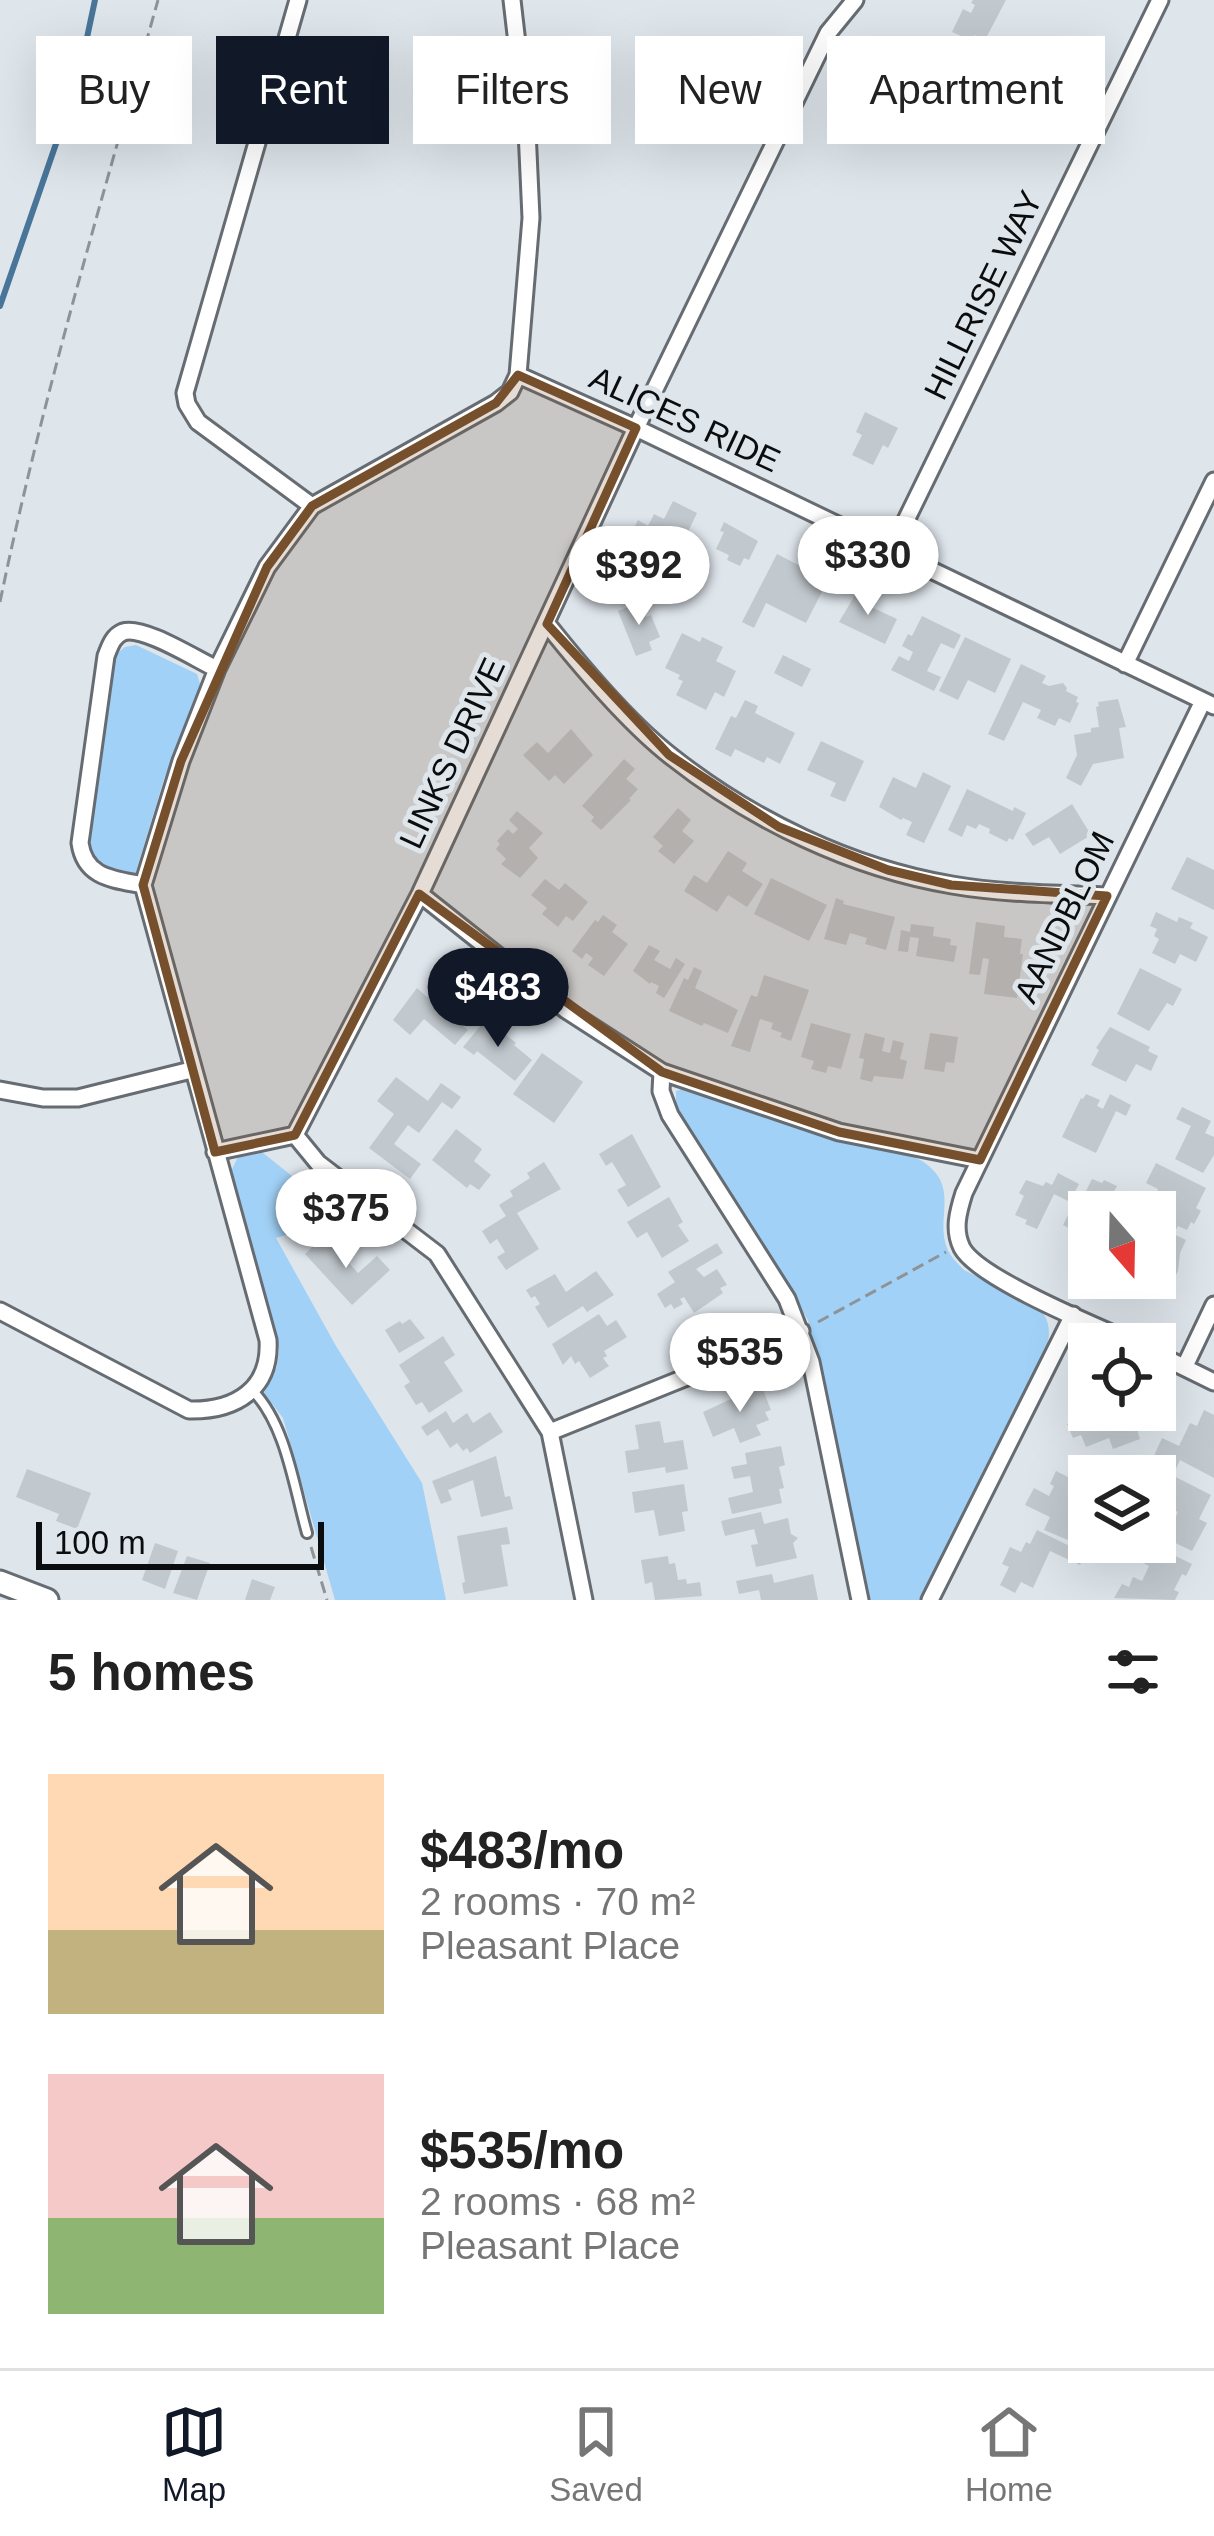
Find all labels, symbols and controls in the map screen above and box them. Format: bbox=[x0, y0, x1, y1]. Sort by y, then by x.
chip: Buy bbox=[36, 36, 192, 144]
chip: Rent bbox=[216, 36, 389, 144]
chip: Filters bbox=[413, 36, 611, 144]
chip: New bbox=[635, 36, 803, 144]
chip: Apartment bbox=[827, 36, 1105, 144]
street label: HILLRISE WAY bbox=[917, 185, 1049, 405]
street label: ALICES RIDE bbox=[584, 359, 786, 479]
pin: $330 bbox=[797, 516, 939, 618]
pin: $392 bbox=[568, 526, 710, 628]
text: $330 bbox=[825, 533, 911, 576]
text: $392 bbox=[596, 543, 682, 586]
street label: LINKS DRIVE bbox=[392, 652, 512, 854]
street label: AANDBLOM bbox=[1007, 826, 1121, 1008]
pin: $483 bbox=[427, 948, 569, 1050]
text: $483 bbox=[455, 965, 541, 1008]
pin: $375 bbox=[275, 1169, 417, 1271]
text: $375 bbox=[303, 1186, 389, 1229]
north arrow bbox=[1068, 1191, 1176, 1299]
map controls bbox=[1068, 1191, 1176, 1563]
pin: $535 bbox=[669, 1313, 811, 1415]
button: locate bbox=[1068, 1323, 1176, 1431]
text: $535 bbox=[697, 1330, 783, 1373]
button: layers bbox=[1068, 1455, 1176, 1563]
scale bar bbox=[36, 1516, 324, 1569]
text: 100 m bbox=[54, 1524, 146, 1561]
icon: filters bbox=[1100, 1639, 1166, 1705]
text: 5 homes bbox=[48, 1644, 255, 1701]
icon: home bbox=[144, 1822, 288, 1966]
text: $483/mo bbox=[420, 1822, 624, 1879]
text: 2 rooms · 70 m² bbox=[420, 1880, 695, 1923]
text: Pleasant Place bbox=[420, 1924, 680, 1967]
icon: home bbox=[144, 2122, 288, 2266]
text: $535/mo bbox=[420, 2122, 624, 2179]
text: 2 rooms · 68 m² bbox=[420, 2180, 695, 2223]
text: Pleasant Place bbox=[420, 2224, 680, 2267]
tab: Map bbox=[161, 2399, 227, 2509]
tab: Saved bbox=[549, 2399, 643, 2509]
tab: Home bbox=[965, 2399, 1053, 2509]

